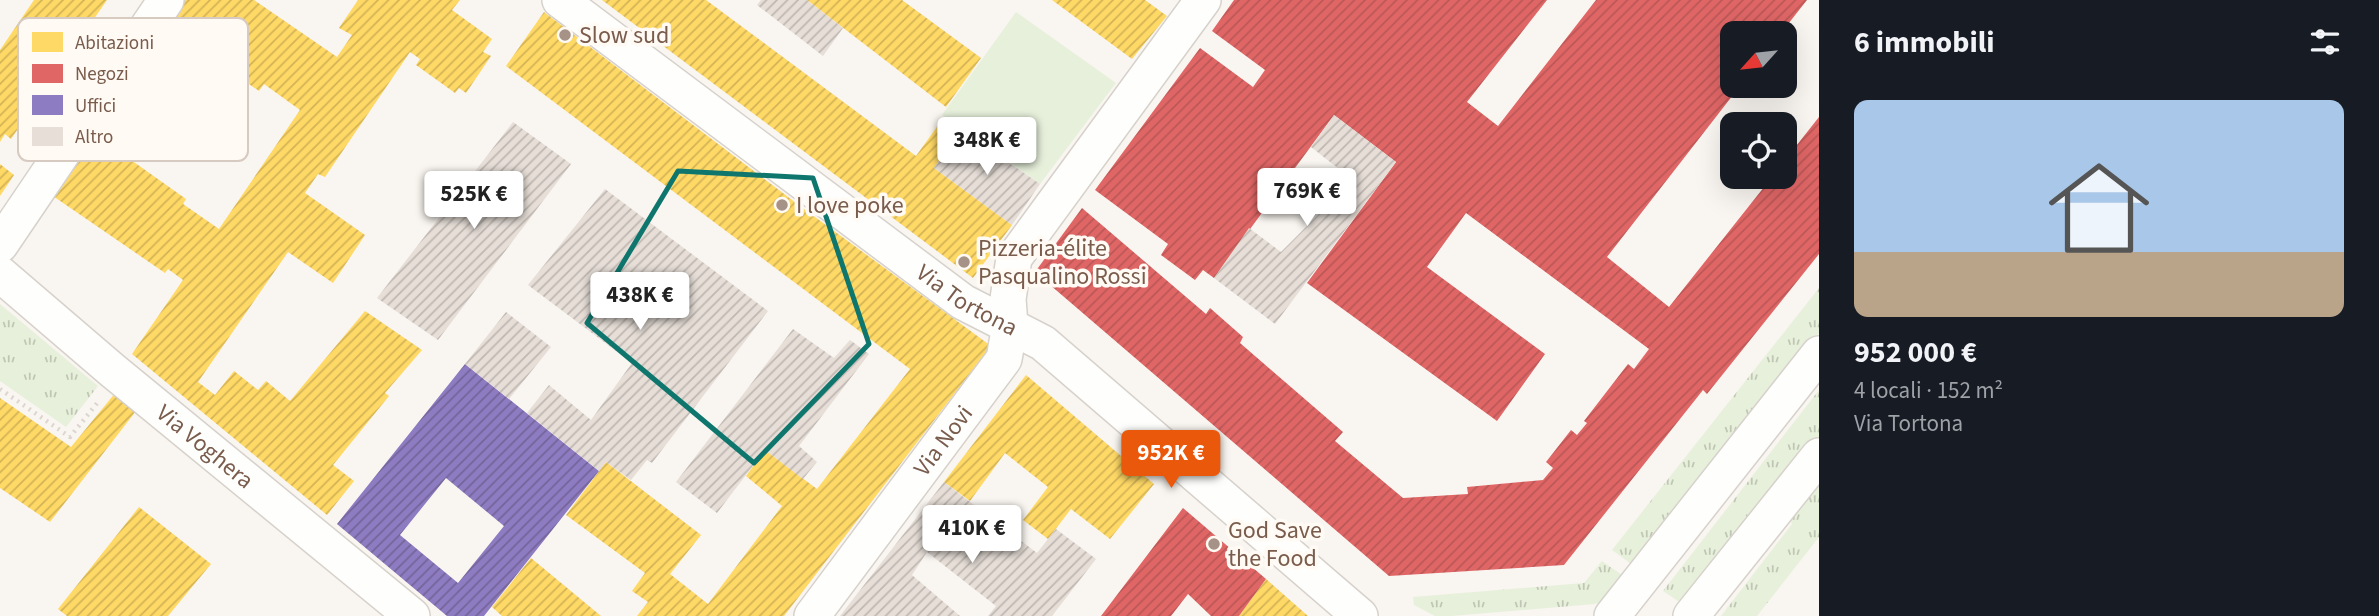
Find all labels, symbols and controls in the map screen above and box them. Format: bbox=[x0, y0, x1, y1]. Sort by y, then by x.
legend bbox=[18, 18, 248, 161]
place label: Slow sud bbox=[579, 18, 669, 53]
north arrow bbox=[1720, 21, 1797, 98]
map controls bbox=[1720, 21, 1797, 189]
text: 6 immobili bbox=[1854, 21, 1995, 64]
icon: filters bbox=[2306, 23, 2344, 61]
marker: Slow sud bbox=[557, 27, 573, 43]
text: Abitazioni bbox=[75, 30, 154, 57]
text: Negozi bbox=[75, 61, 129, 88]
text: Uffici bbox=[75, 93, 116, 120]
button: locate bbox=[1720, 112, 1797, 189]
pin: 348K € bbox=[930, 118, 1044, 177]
text: 348K € bbox=[953, 123, 1021, 156]
text: Altro bbox=[75, 124, 113, 151]
icon: home bbox=[2036, 145, 2162, 271]
pin: 769K € bbox=[1250, 168, 1364, 228]
pin: 525K € bbox=[417, 172, 531, 231]
text: 769K € bbox=[1273, 174, 1341, 207]
text: 525K € bbox=[440, 177, 508, 210]
place label: I love poke bbox=[796, 188, 904, 223]
marker: I love poke bbox=[774, 197, 790, 213]
place label: Pizzeria-élite Pasqualino Rossi bbox=[978, 231, 1147, 294]
marker: Pizzeria-élite Pasqualino Rossi bbox=[956, 254, 972, 270]
street label: Via Tortona bbox=[909, 255, 1024, 345]
pin: 438K € bbox=[583, 272, 697, 332]
text: 438K € bbox=[606, 278, 674, 311]
text: 952 000 € bbox=[1854, 331, 1977, 374]
text: 4 locali · 152 m² bbox=[1854, 374, 2003, 407]
street label: Via Voghera bbox=[149, 396, 262, 497]
street label: Via Novi bbox=[905, 398, 981, 483]
text: Via Tortona bbox=[1854, 407, 1963, 440]
pin: 952K € bbox=[1114, 430, 1228, 490]
text: 952K € bbox=[1137, 436, 1205, 469]
pin: 410K € bbox=[915, 505, 1029, 565]
text: 410K € bbox=[938, 511, 1006, 544]
place label: God Save the Food bbox=[1228, 513, 1322, 576]
marker: God Save the Food bbox=[1206, 536, 1222, 552]

